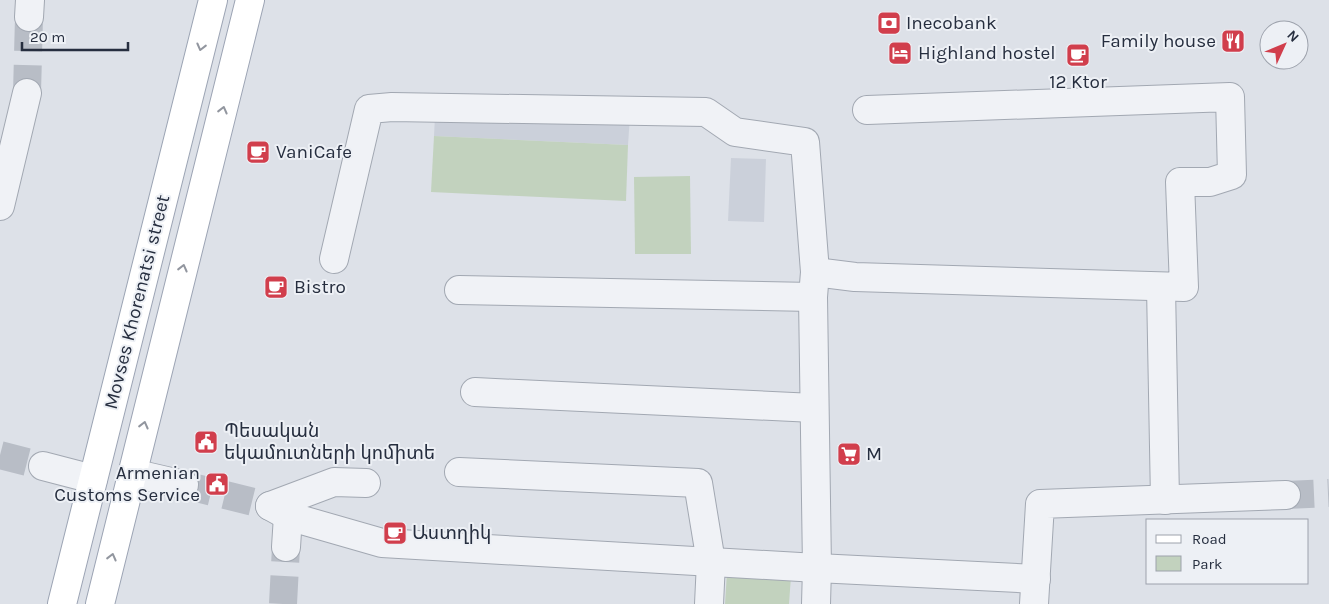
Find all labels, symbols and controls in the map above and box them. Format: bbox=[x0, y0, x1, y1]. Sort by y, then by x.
bank icon: Inecobank bbox=[876, 10, 902, 36]
place label: Inecobank bbox=[906, 12, 997, 34]
scale bar bbox=[22, 20, 129, 52]
north arrow bbox=[1259, 20, 1309, 70]
text: N bbox=[1283, 27, 1303, 46]
text: 20 m bbox=[30, 28, 65, 46]
restaurant icon: Family house bbox=[1220, 28, 1246, 54]
place label: Family house bbox=[1101, 30, 1216, 52]
hotel icon: Highland hostel bbox=[887, 40, 913, 66]
place label: Highland hostel bbox=[918, 42, 1056, 64]
cafe icon: 12 Ktor bbox=[1065, 42, 1091, 68]
one-way arrow bbox=[196, 43, 207, 52]
place label: 12 Ktor bbox=[1049, 71, 1107, 93]
one-way arrow bbox=[217, 105, 228, 114]
cafe icon: VaniCafe bbox=[245, 139, 271, 165]
place label: VaniCafe bbox=[276, 141, 352, 163]
street label: Movses Khorenatsi street bbox=[100, 193, 174, 411]
one-way arrow bbox=[178, 264, 188, 272]
cafe icon: Bistro bbox=[263, 274, 289, 300]
place label: Bistro bbox=[294, 276, 346, 298]
place label: Պեսական եկամուտների կոմիտե bbox=[224, 420, 435, 464]
one-way arrow bbox=[138, 421, 149, 430]
public building icon: Պեսական եկամուտների կոմիտե bbox=[193, 429, 219, 455]
supermarket icon: M bbox=[836, 441, 862, 467]
place label: M bbox=[866, 443, 882, 465]
place label: Armenian Customs Service bbox=[54, 462, 200, 506]
public building icon: Armenian Customs Service bbox=[204, 471, 230, 497]
legend bbox=[1146, 519, 1309, 584]
cafe icon: Աստղիկ bbox=[382, 520, 408, 546]
place label: Աստղիկ bbox=[412, 522, 491, 544]
text: Road bbox=[1192, 530, 1227, 548]
one-way arrow bbox=[106, 553, 116, 561]
text: Park bbox=[1192, 555, 1222, 573]

